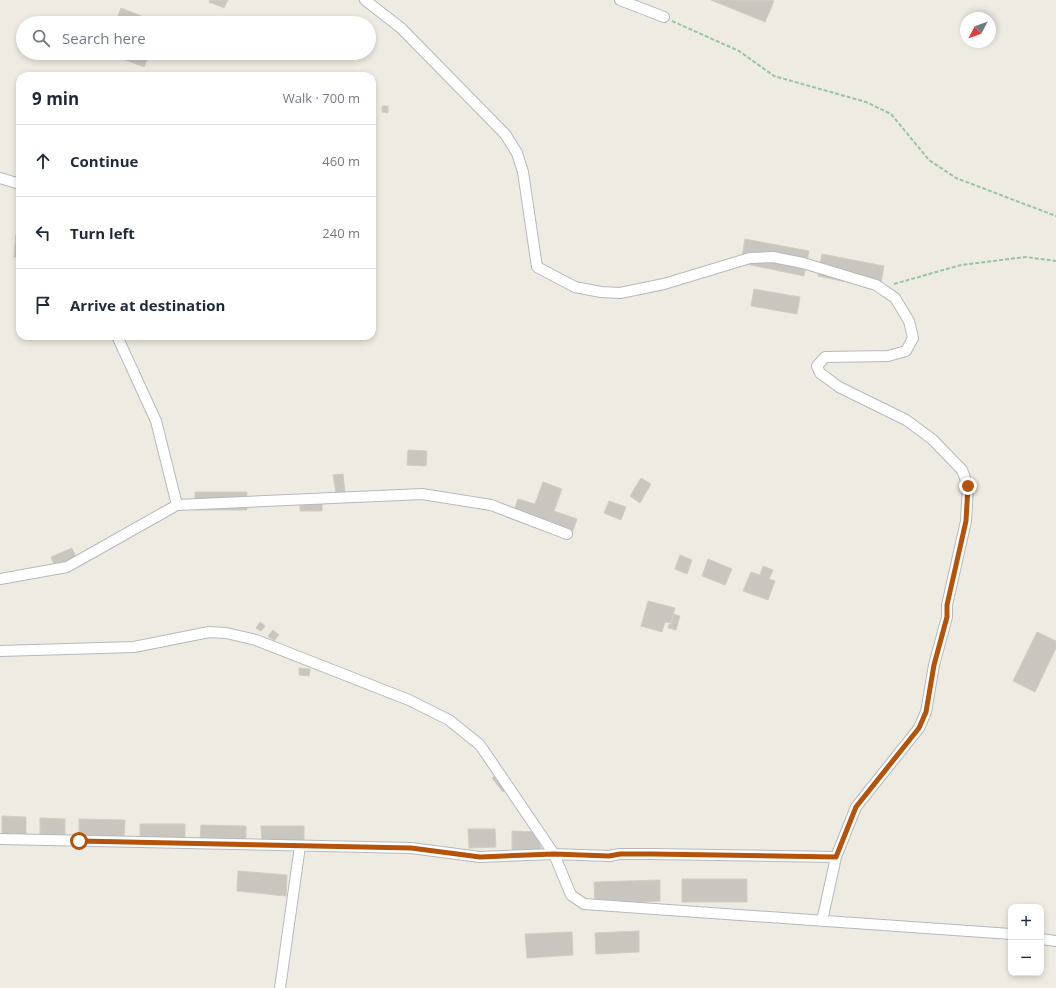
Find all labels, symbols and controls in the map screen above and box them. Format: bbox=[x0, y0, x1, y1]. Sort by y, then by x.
north arrow bbox=[960, 12, 996, 48]
search box bbox=[16, 16, 376, 60]
icon: search bbox=[30, 27, 52, 49]
text: Search here bbox=[62, 28, 146, 48]
text: 9 min bbox=[32, 87, 79, 110]
text: Walk · 700 m bbox=[283, 89, 360, 107]
icon: ahead bbox=[32, 150, 54, 172]
text: Continue bbox=[70, 151, 138, 171]
text: 460 m bbox=[322, 152, 360, 170]
icon: left bbox=[32, 222, 54, 244]
text: Turn left bbox=[70, 223, 135, 243]
text: 240 m bbox=[322, 224, 360, 242]
icon: arrive bbox=[32, 294, 54, 316]
text: Arrive at destination bbox=[70, 295, 225, 315]
route end bbox=[959, 477, 977, 495]
route start bbox=[70, 832, 88, 850]
map controls bbox=[1008, 904, 1044, 976]
button: + bbox=[1008, 904, 1044, 940]
button: − bbox=[1008, 940, 1044, 976]

